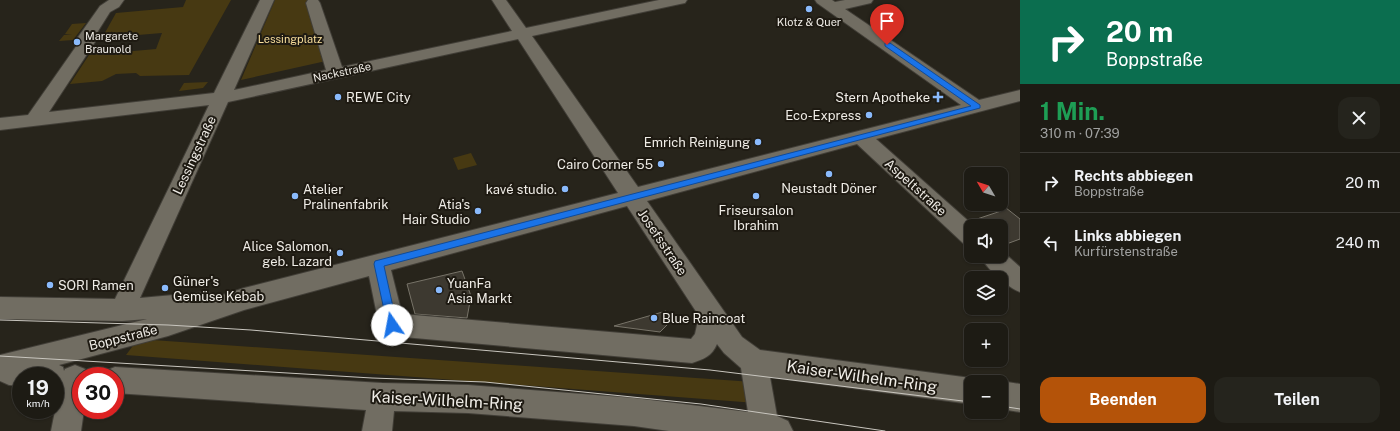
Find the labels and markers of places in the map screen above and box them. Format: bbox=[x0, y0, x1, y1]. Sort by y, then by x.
marker: Klotz & Quer bbox=[804, 4, 814, 14]
pin bbox=[870, 4, 904, 45]
place label: Klotz & Quer bbox=[777, 16, 841, 28]
place label: Margarete Braunold bbox=[85, 30, 138, 55]
marker: Margarete Braunold bbox=[72, 37, 82, 47]
place label: REWE City bbox=[346, 90, 411, 105]
place label: Stern Apotheke bbox=[835, 90, 930, 105]
marker: REWE City bbox=[333, 92, 343, 102]
marker: Stern Apotheke bbox=[933, 92, 943, 102]
place label: Eco-Express bbox=[785, 108, 861, 123]
marker: Eco-Express bbox=[864, 110, 874, 120]
place label: Emrich Reinigung bbox=[644, 135, 750, 150]
marker: Emrich Reinigung bbox=[753, 137, 763, 147]
place label: Cairo Corner 55 bbox=[557, 157, 653, 172]
marker: Cairo Corner 55 bbox=[656, 159, 666, 169]
marker: Neustadt Döner bbox=[824, 169, 834, 179]
place label: Neustadt Döner bbox=[781, 181, 877, 196]
place label: Atelier Pralinenfabrik bbox=[303, 182, 388, 212]
place label: kavé studio. bbox=[486, 182, 557, 197]
marker: kavé studio. bbox=[560, 184, 570, 194]
marker: Atelier Pralinenfabrik bbox=[290, 191, 300, 201]
marker: Friseursalon Ibrahim bbox=[751, 191, 761, 201]
place label: Atia's Hair Studio bbox=[402, 197, 470, 227]
place label: Friseursalon Ibrahim bbox=[719, 203, 793, 233]
marker: Atia's Hair Studio bbox=[473, 206, 483, 216]
place label: Alice Salomon, geb. Lazard bbox=[242, 239, 332, 269]
marker: Alice Salomon, geb. Lazard bbox=[335, 248, 345, 258]
place label: Güner's Gemüse Kebab bbox=[173, 274, 264, 304]
place label: YuanFa Asia Markt bbox=[447, 276, 512, 306]
place label: SORI Ramen bbox=[58, 278, 134, 293]
marker: SORI Ramen bbox=[45, 280, 55, 290]
marker: Güner's Gemüse Kebab bbox=[160, 283, 170, 293]
marker: YuanFa Asia Markt bbox=[434, 285, 444, 295]
place label: Blue Raincoat bbox=[662, 311, 745, 326]
marker: Blue Raincoat bbox=[649, 313, 659, 323]

